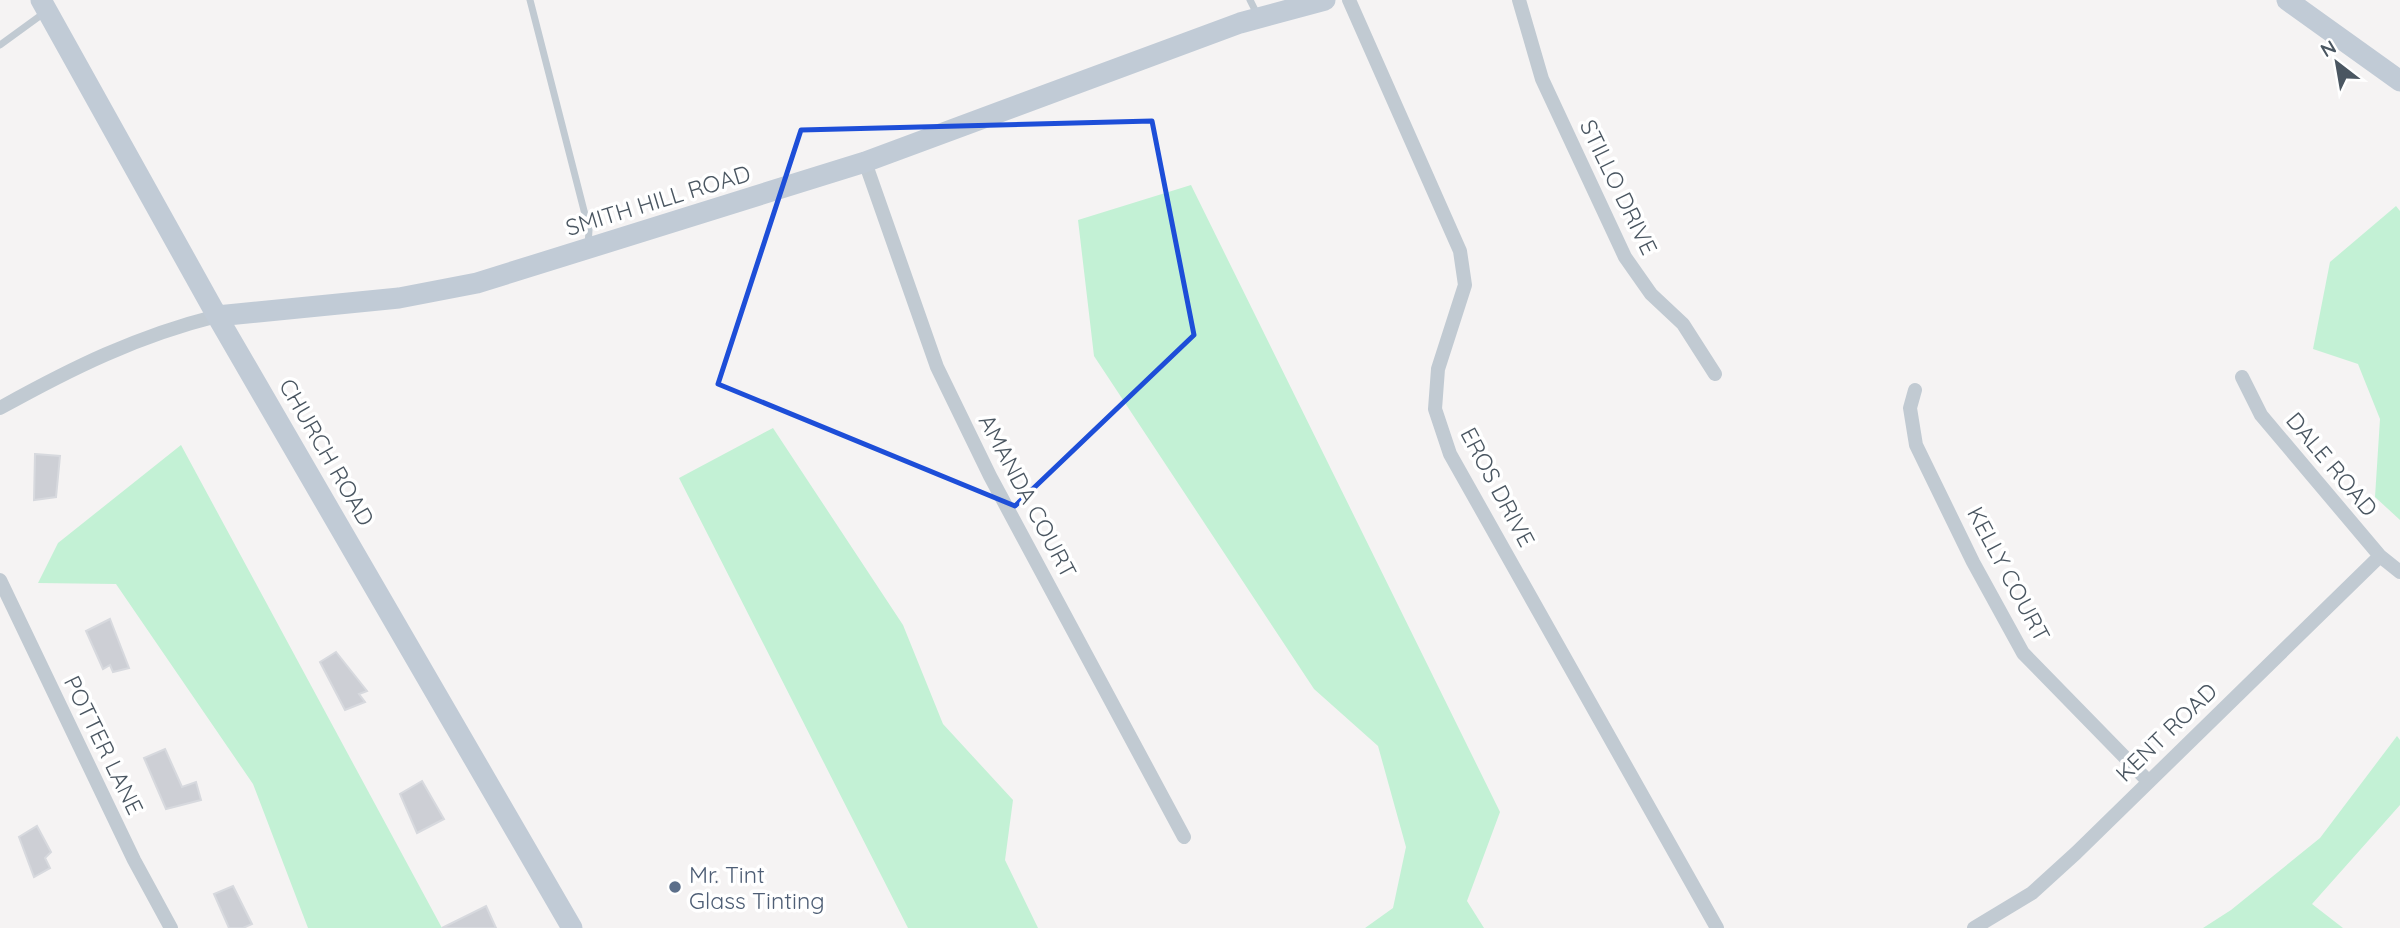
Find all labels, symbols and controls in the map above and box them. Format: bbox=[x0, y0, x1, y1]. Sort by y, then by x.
north arrow bbox=[2302, 28, 2372, 98]
text: N bbox=[2316, 35, 2340, 62]
street label: STILLO DRIVE bbox=[1574, 115, 1664, 259]
street label: SMITH HILL ROAD bbox=[562, 158, 754, 242]
street label: CHURCH ROAD bbox=[273, 373, 381, 531]
street label: DALE ROAD bbox=[2280, 406, 2384, 522]
street label: AMANDA COURT bbox=[973, 409, 1083, 583]
street label: EROS DRIVE bbox=[1454, 422, 1542, 552]
street label: KELLY COURT bbox=[1961, 501, 2057, 647]
street label: POTTER LANE bbox=[58, 671, 150, 819]
street label: KENT ROAD bbox=[2109, 677, 2223, 787]
place label: Mr. Tint Glass Tinting bbox=[689, 860, 825, 915]
marker: Mr. Tint Glass Tinting bbox=[667, 879, 683, 895]

